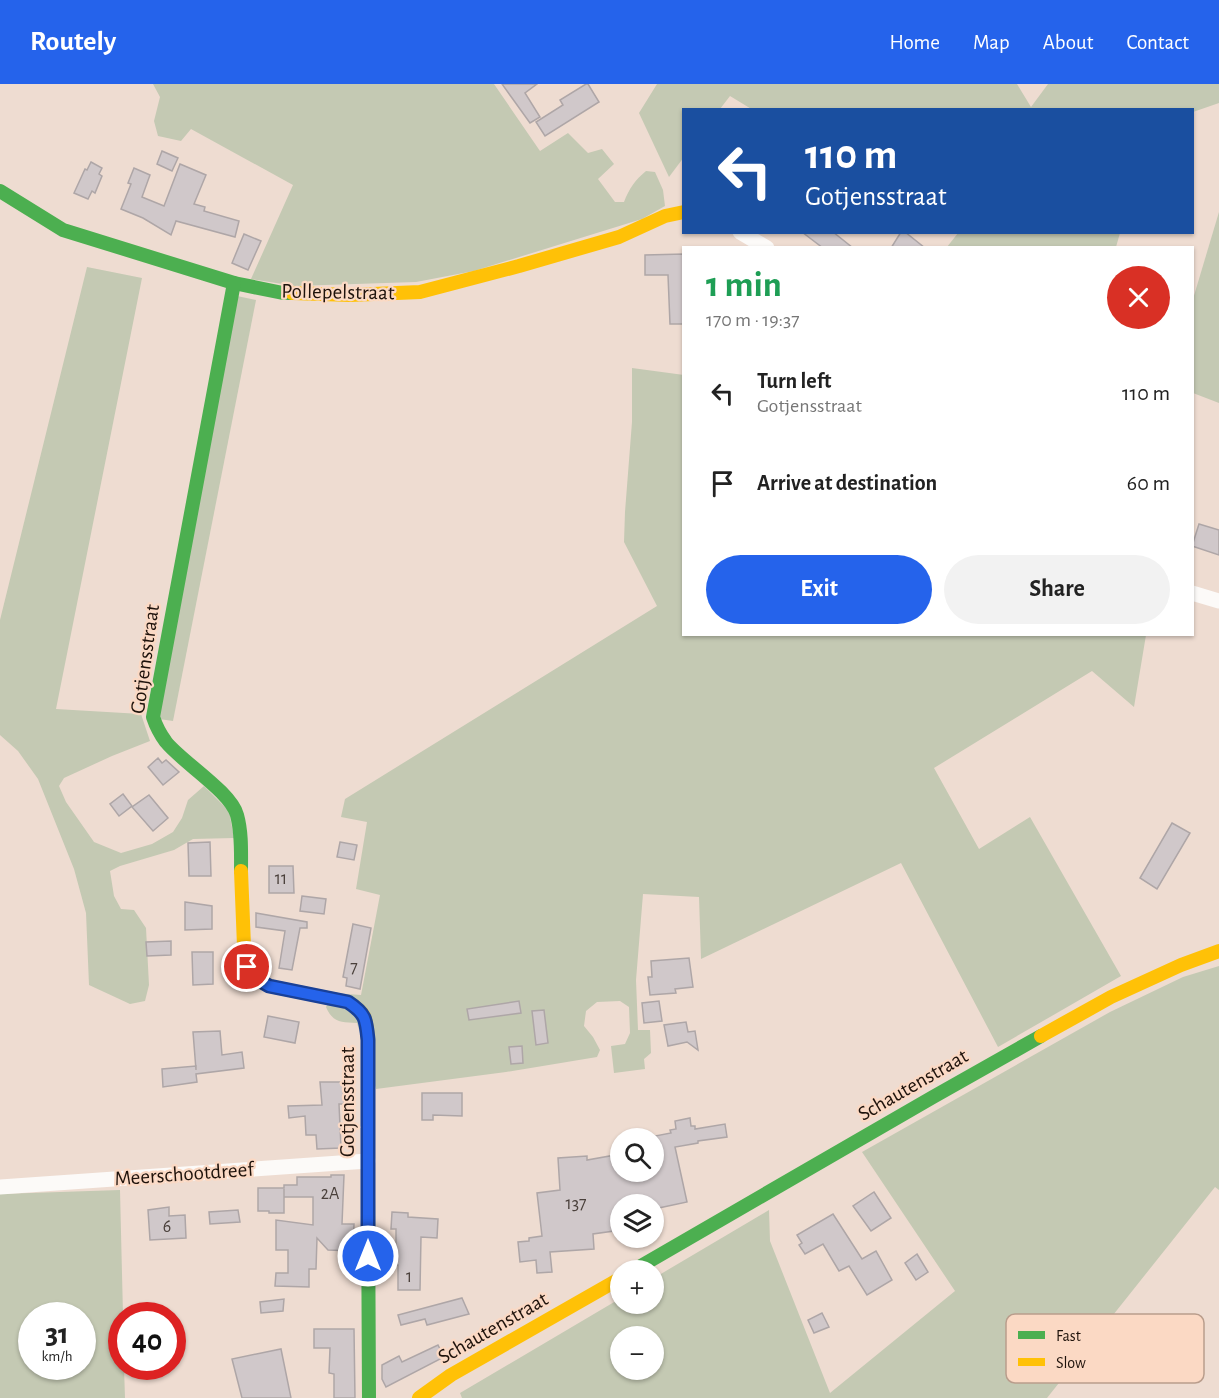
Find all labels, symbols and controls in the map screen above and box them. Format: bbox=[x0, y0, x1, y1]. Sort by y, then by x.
text: Routely bbox=[30, 28, 116, 56]
text: Home bbox=[889, 32, 940, 53]
text: Map bbox=[973, 32, 1010, 53]
text: About bbox=[1043, 32, 1093, 53]
text: Contact bbox=[1126, 32, 1189, 53]
icon: left bbox=[706, 132, 784, 210]
text: 110 m bbox=[805, 134, 897, 176]
text: Gotjensstraat bbox=[805, 183, 947, 210]
button: close bbox=[1107, 266, 1170, 329]
text: 1 min bbox=[706, 267, 782, 303]
street label: Pollepelstraat bbox=[281, 281, 395, 303]
text: 170 m · 19:37 bbox=[706, 310, 800, 330]
text: Turn left bbox=[757, 370, 831, 392]
icon: left bbox=[706, 377, 739, 410]
text: 110 m bbox=[1122, 382, 1170, 404]
text: Gotjensstraat bbox=[757, 396, 862, 416]
icon: arrive bbox=[706, 467, 739, 500]
text: Arrive at destination bbox=[757, 472, 937, 494]
text: 60 m bbox=[1127, 472, 1170, 494]
button: Exit bbox=[706, 555, 932, 624]
button: Share bbox=[944, 555, 1170, 624]
street label: Gotjensstraat bbox=[127, 603, 163, 715]
house number: 11 bbox=[275, 870, 287, 888]
pin bbox=[221, 941, 272, 992]
icon: arrive bbox=[230, 950, 263, 983]
house number: 7 bbox=[350, 959, 358, 977]
street label: Schautenstraat bbox=[854, 1045, 972, 1125]
street label: Gotjensstraat bbox=[337, 1047, 358, 1157]
map controls bbox=[610, 1128, 664, 1380]
button: search bbox=[610, 1128, 664, 1182]
street label: Meerschootdreef bbox=[114, 1159, 256, 1189]
house number: 2A bbox=[321, 1185, 340, 1203]
button: layers bbox=[610, 1194, 664, 1248]
house number: 137 bbox=[565, 1195, 587, 1213]
house number: 6 bbox=[163, 1218, 171, 1236]
position arrow bbox=[336, 1224, 400, 1288]
button: + bbox=[610, 1260, 664, 1314]
house number: 1 bbox=[406, 1268, 412, 1286]
street label: Schautenstraat bbox=[434, 1288, 552, 1368]
speed limit sign: 40 bbox=[108, 1302, 186, 1380]
legend bbox=[1006, 1314, 1204, 1383]
text: 31 bbox=[45, 1319, 69, 1349]
button: − bbox=[610, 1326, 664, 1380]
text: Fast bbox=[1056, 1328, 1081, 1344]
text: km/h bbox=[42, 1349, 72, 1364]
text: Slow bbox=[1056, 1355, 1086, 1371]

